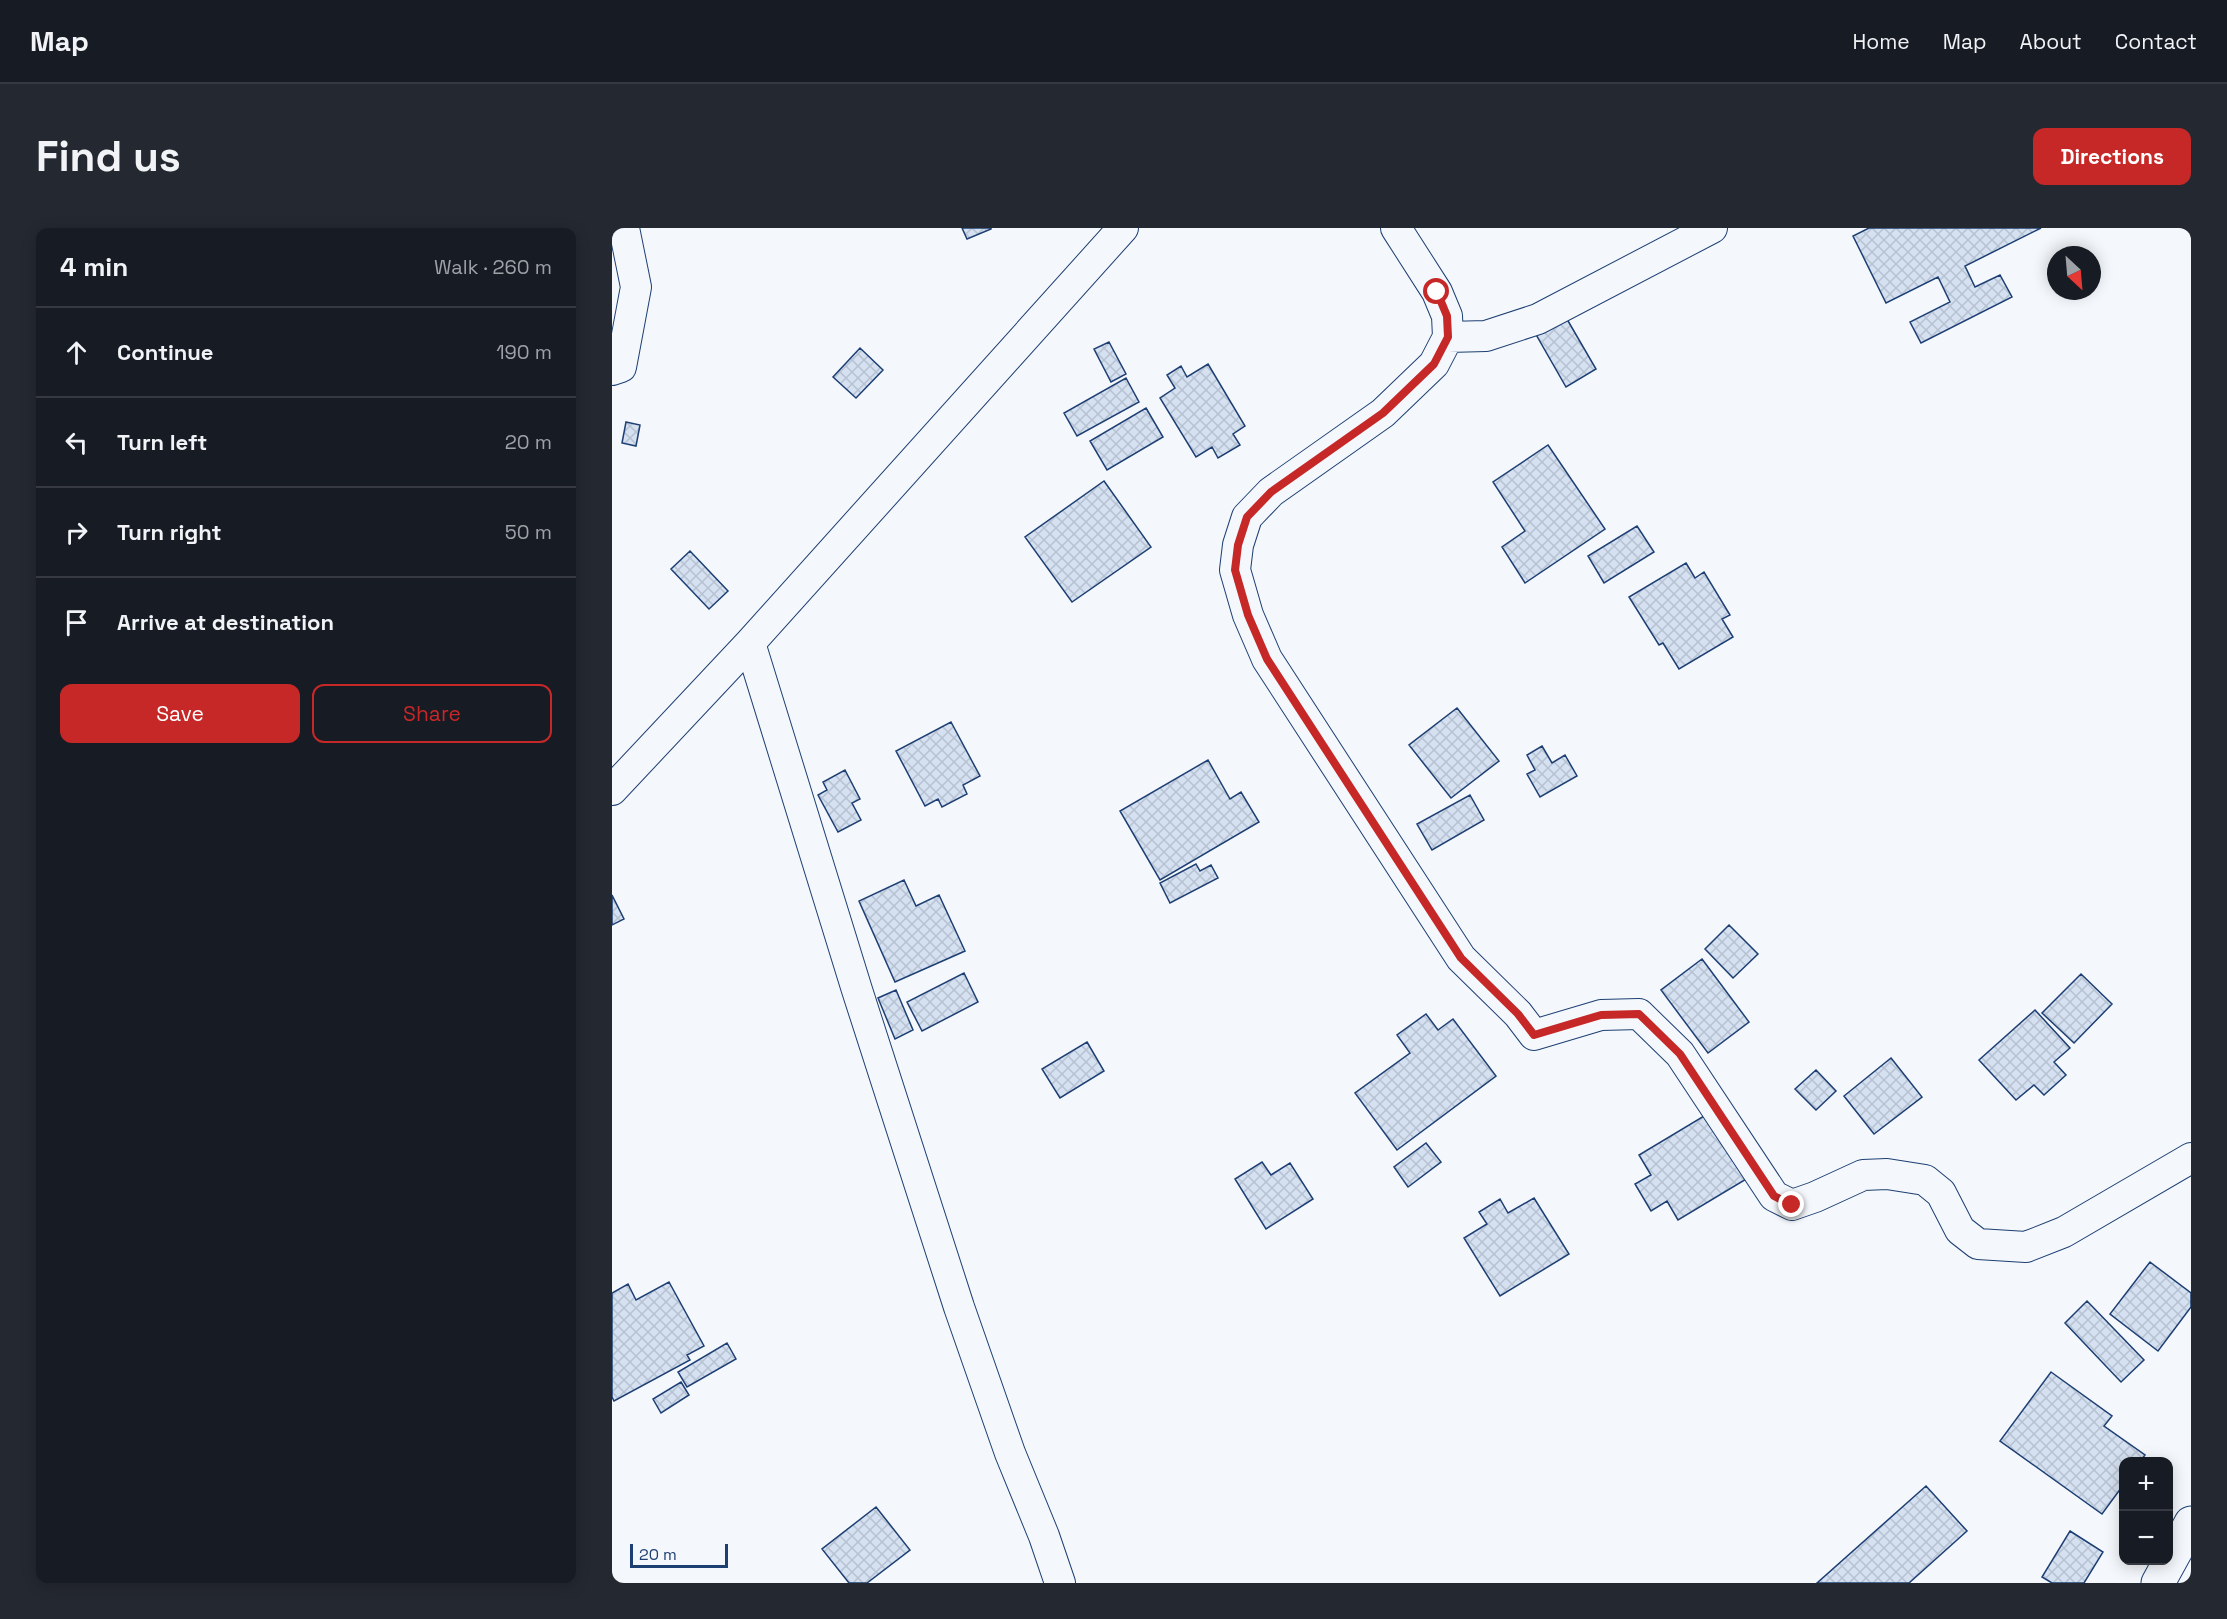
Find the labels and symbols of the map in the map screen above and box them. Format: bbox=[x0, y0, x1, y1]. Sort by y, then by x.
north arrow bbox=[2047, 246, 2101, 300]
route start bbox=[1423, 278, 1449, 304]
route end bbox=[1778, 1191, 1804, 1217]
scale bar bbox=[630, 1541, 728, 1568]

